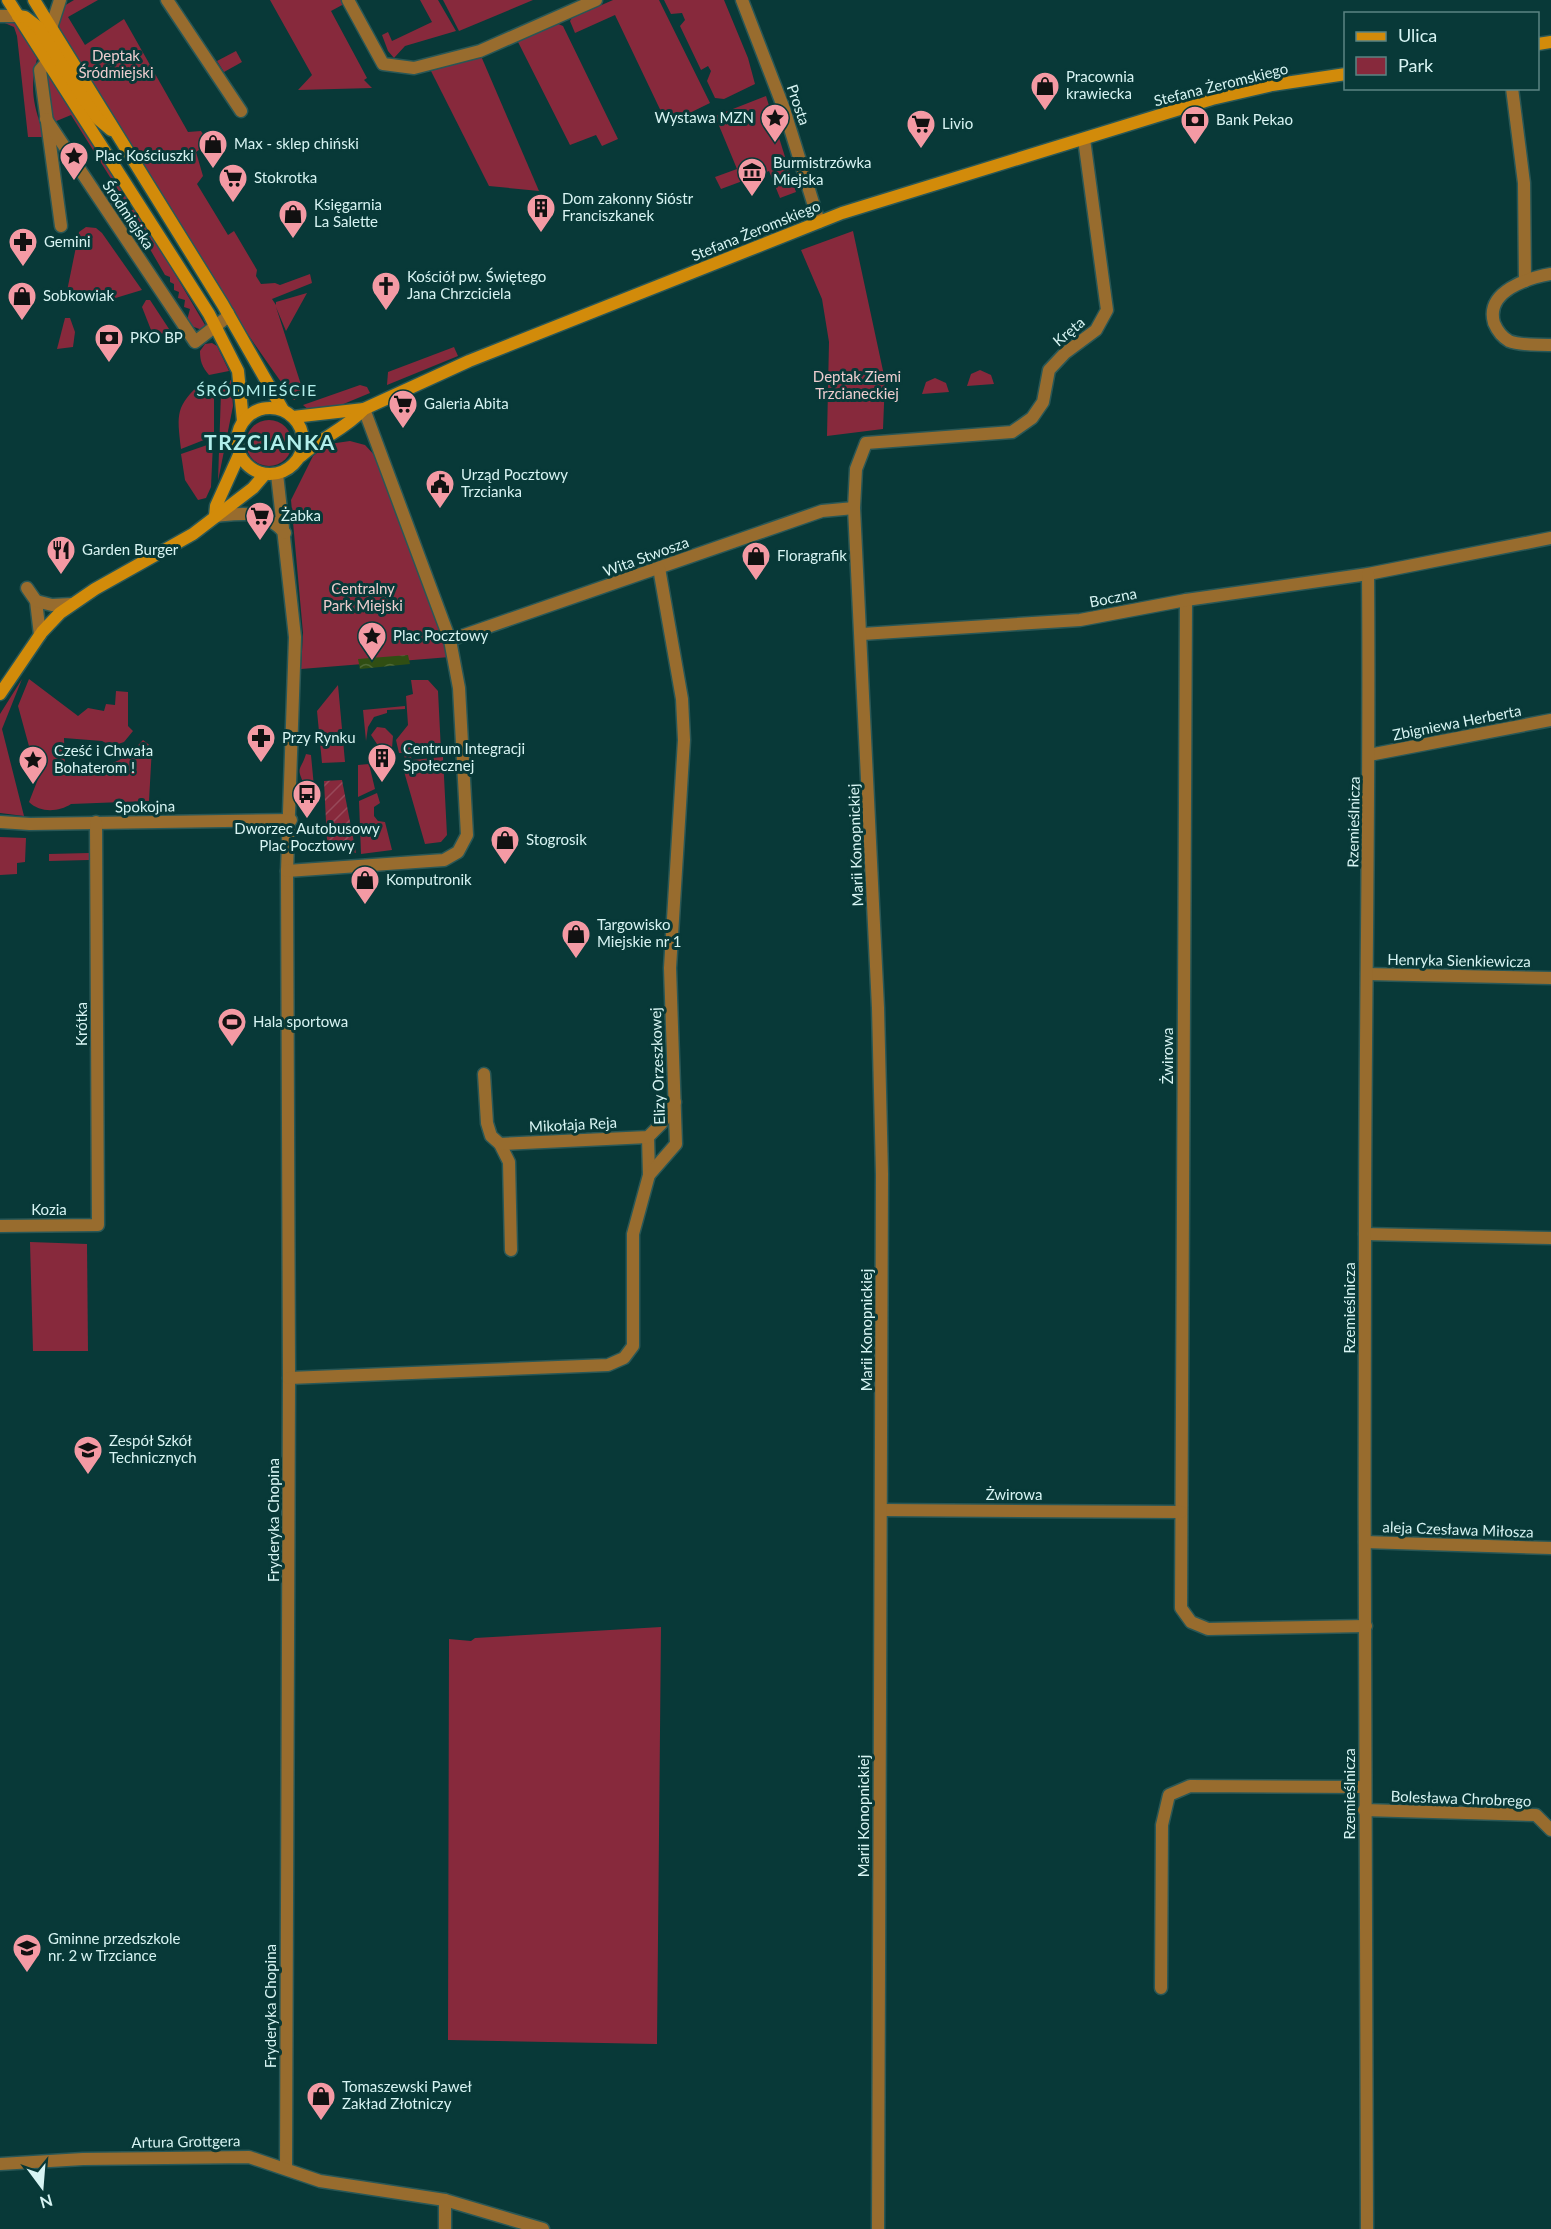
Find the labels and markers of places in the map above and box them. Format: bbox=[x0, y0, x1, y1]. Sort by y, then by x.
place label: Pracownia krawiecka bbox=[1066, 67, 1134, 102]
shop icon: Pracownia krawiecka bbox=[1029, 70, 1061, 112]
place icon: Wystawa MZN bbox=[759, 102, 791, 144]
bank icon: Bank Pekao bbox=[1179, 104, 1211, 146]
place label: Wystawa MZN bbox=[654, 108, 754, 126]
supermarket icon: Livio bbox=[905, 108, 937, 150]
place label: Bank Pekao bbox=[1216, 110, 1293, 128]
place label: Livio bbox=[942, 114, 973, 132]
shop icon: Max - sklep chiński bbox=[197, 128, 229, 170]
place label: Max - sklep chiński bbox=[234, 134, 359, 152]
place icon: Plac Kościuszki bbox=[58, 140, 90, 182]
place label: Plac Kościuszki bbox=[95, 146, 194, 164]
place label: Burmistrzówka Miejska bbox=[773, 153, 872, 188]
museum icon: Burmistrzówka Miejska bbox=[736, 156, 768, 198]
supermarket icon: Stokrotka bbox=[217, 162, 249, 204]
place label: Stokrotka bbox=[254, 168, 317, 186]
place label: Dom zakonny Sióstr Franciszkanek bbox=[562, 189, 694, 224]
building icon: Dom zakonny Sióstr Franciszkanek bbox=[525, 192, 557, 234]
place label: Księgarnia La Salette bbox=[314, 195, 382, 230]
shop icon: Księgarnia La Salette bbox=[277, 198, 309, 240]
pharmacy icon: Gemini bbox=[7, 226, 39, 268]
place label: Gemini bbox=[44, 232, 91, 250]
place label: Kościół pw. Świętego Jana Chrzciciela bbox=[407, 267, 546, 302]
church icon: Kościół pw. Świętego Jana Chrzciciela bbox=[370, 270, 402, 312]
shop icon: Sobkowiak bbox=[6, 280, 38, 322]
place label: Sobkowiak bbox=[43, 286, 114, 304]
bank icon: PKO BP bbox=[93, 322, 125, 364]
place label: PKO BP bbox=[130, 328, 183, 346]
supermarket icon: Galeria Abita bbox=[387, 388, 419, 430]
place label: Galeria Abita bbox=[424, 394, 509, 412]
place label: Urząd Pocztowy Trzcianka bbox=[461, 465, 568, 500]
public building icon: Urząd Pocztowy Trzcianka bbox=[424, 468, 456, 510]
supermarket icon: Żabka bbox=[244, 500, 276, 542]
place label: Żabka bbox=[281, 506, 321, 524]
restaurant icon: Garden Burger bbox=[45, 534, 77, 576]
place label: Garden Burger bbox=[82, 540, 179, 558]
shop icon: Floragrafik bbox=[740, 540, 772, 582]
place label: Floragrafik bbox=[777, 546, 847, 564]
place icon: Plac Pocztowy bbox=[356, 620, 388, 662]
place label: Plac Pocztowy bbox=[393, 626, 489, 644]
pharmacy icon: Przy Rynku bbox=[245, 722, 277, 764]
place label: Przy Rynku bbox=[282, 728, 356, 746]
place label: Centrum Integracji Społecznej bbox=[403, 739, 525, 774]
place label: Cześć i Chwała Bohaterom ! bbox=[54, 741, 153, 776]
building icon: Centrum Integracji Społecznej bbox=[366, 742, 398, 784]
place icon: Cześć i Chwała Bohaterom ! bbox=[17, 744, 49, 786]
bus stop icon: Dworzec Autobusowy Plac Pocztowy bbox=[291, 778, 323, 820]
place label: Dworzec Autobusowy Plac Pocztowy bbox=[234, 819, 380, 854]
shop icon: Stogrosik bbox=[489, 824, 521, 866]
place label: Stogrosik bbox=[526, 830, 587, 848]
shop icon: Komputronik bbox=[349, 864, 381, 906]
place label: Komputronik bbox=[386, 870, 472, 888]
place label: Targowisko Miejskie nr 1 bbox=[597, 915, 681, 950]
shop icon: Targowisko Miejskie nr 1 bbox=[560, 918, 592, 960]
sports icon: Hala sportowa bbox=[216, 1006, 248, 1048]
place label: Hala sportowa bbox=[253, 1012, 348, 1030]
place label: Zespół Szkół Technicznych bbox=[109, 1431, 197, 1466]
school or university icon: Zespół Szkół Technicznych bbox=[72, 1434, 104, 1476]
place label: Gminne przedszkole nr. 2 w Trzciance bbox=[48, 1929, 181, 1964]
school or university icon: Gminne przedszkole nr. 2 w Trzciance bbox=[11, 1932, 43, 1974]
place label: Tomaszewski Paweł Zakład Złotniczy bbox=[342, 2077, 472, 2112]
shop icon: Tomaszewski Paweł Zakład Złotniczy bbox=[305, 2080, 337, 2122]

